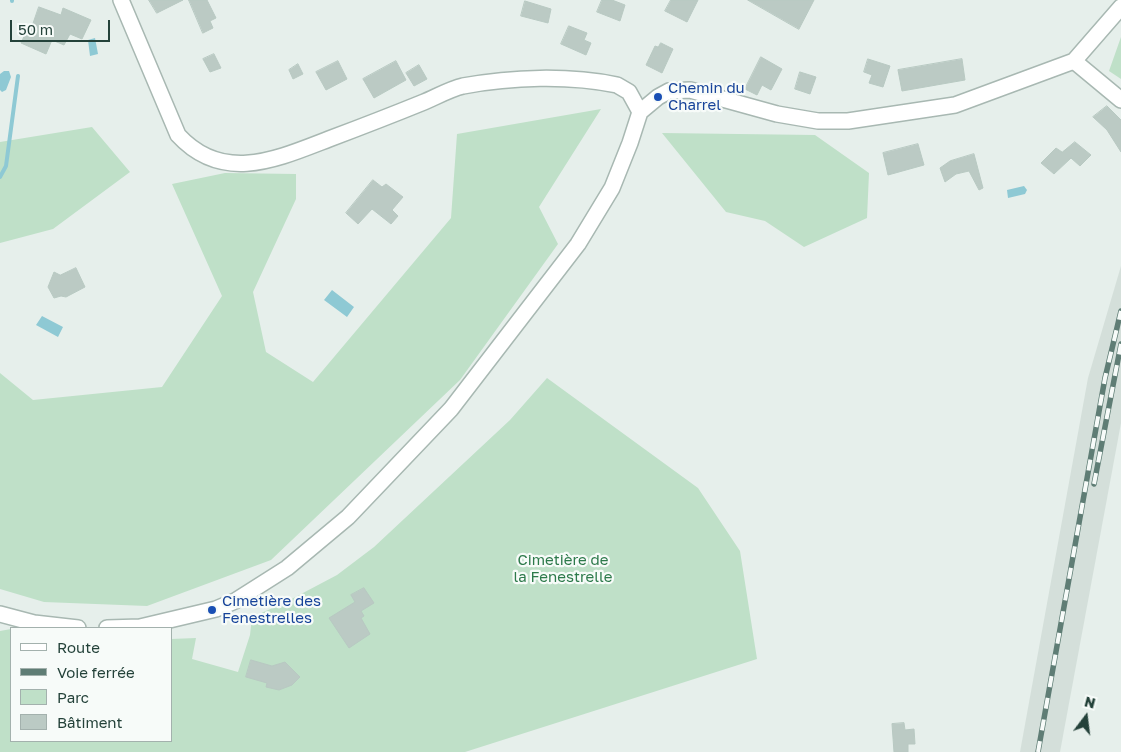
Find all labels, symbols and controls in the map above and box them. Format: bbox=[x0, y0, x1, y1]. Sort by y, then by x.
scale bar bbox=[12, 10, 112, 42]
text: 50 m bbox=[18, 20, 53, 38]
place label: Chemin du Charrel bbox=[668, 79, 745, 114]
marker: Chemin du Charrel bbox=[652, 91, 664, 103]
park label: Cimetière de la Fenestrelle bbox=[514, 551, 612, 586]
place label: Cimetière des Fenestrelles bbox=[222, 592, 321, 627]
marker: Cimetière des Fenestrelles bbox=[206, 604, 218, 616]
legend bbox=[10, 627, 172, 742]
text: Route bbox=[57, 638, 100, 656]
text: Voie ferrée bbox=[57, 663, 135, 681]
text: Parc bbox=[57, 688, 89, 706]
north arrow bbox=[1061, 692, 1111, 742]
text: N bbox=[1083, 692, 1097, 712]
text: Bâtiment bbox=[57, 713, 122, 731]

